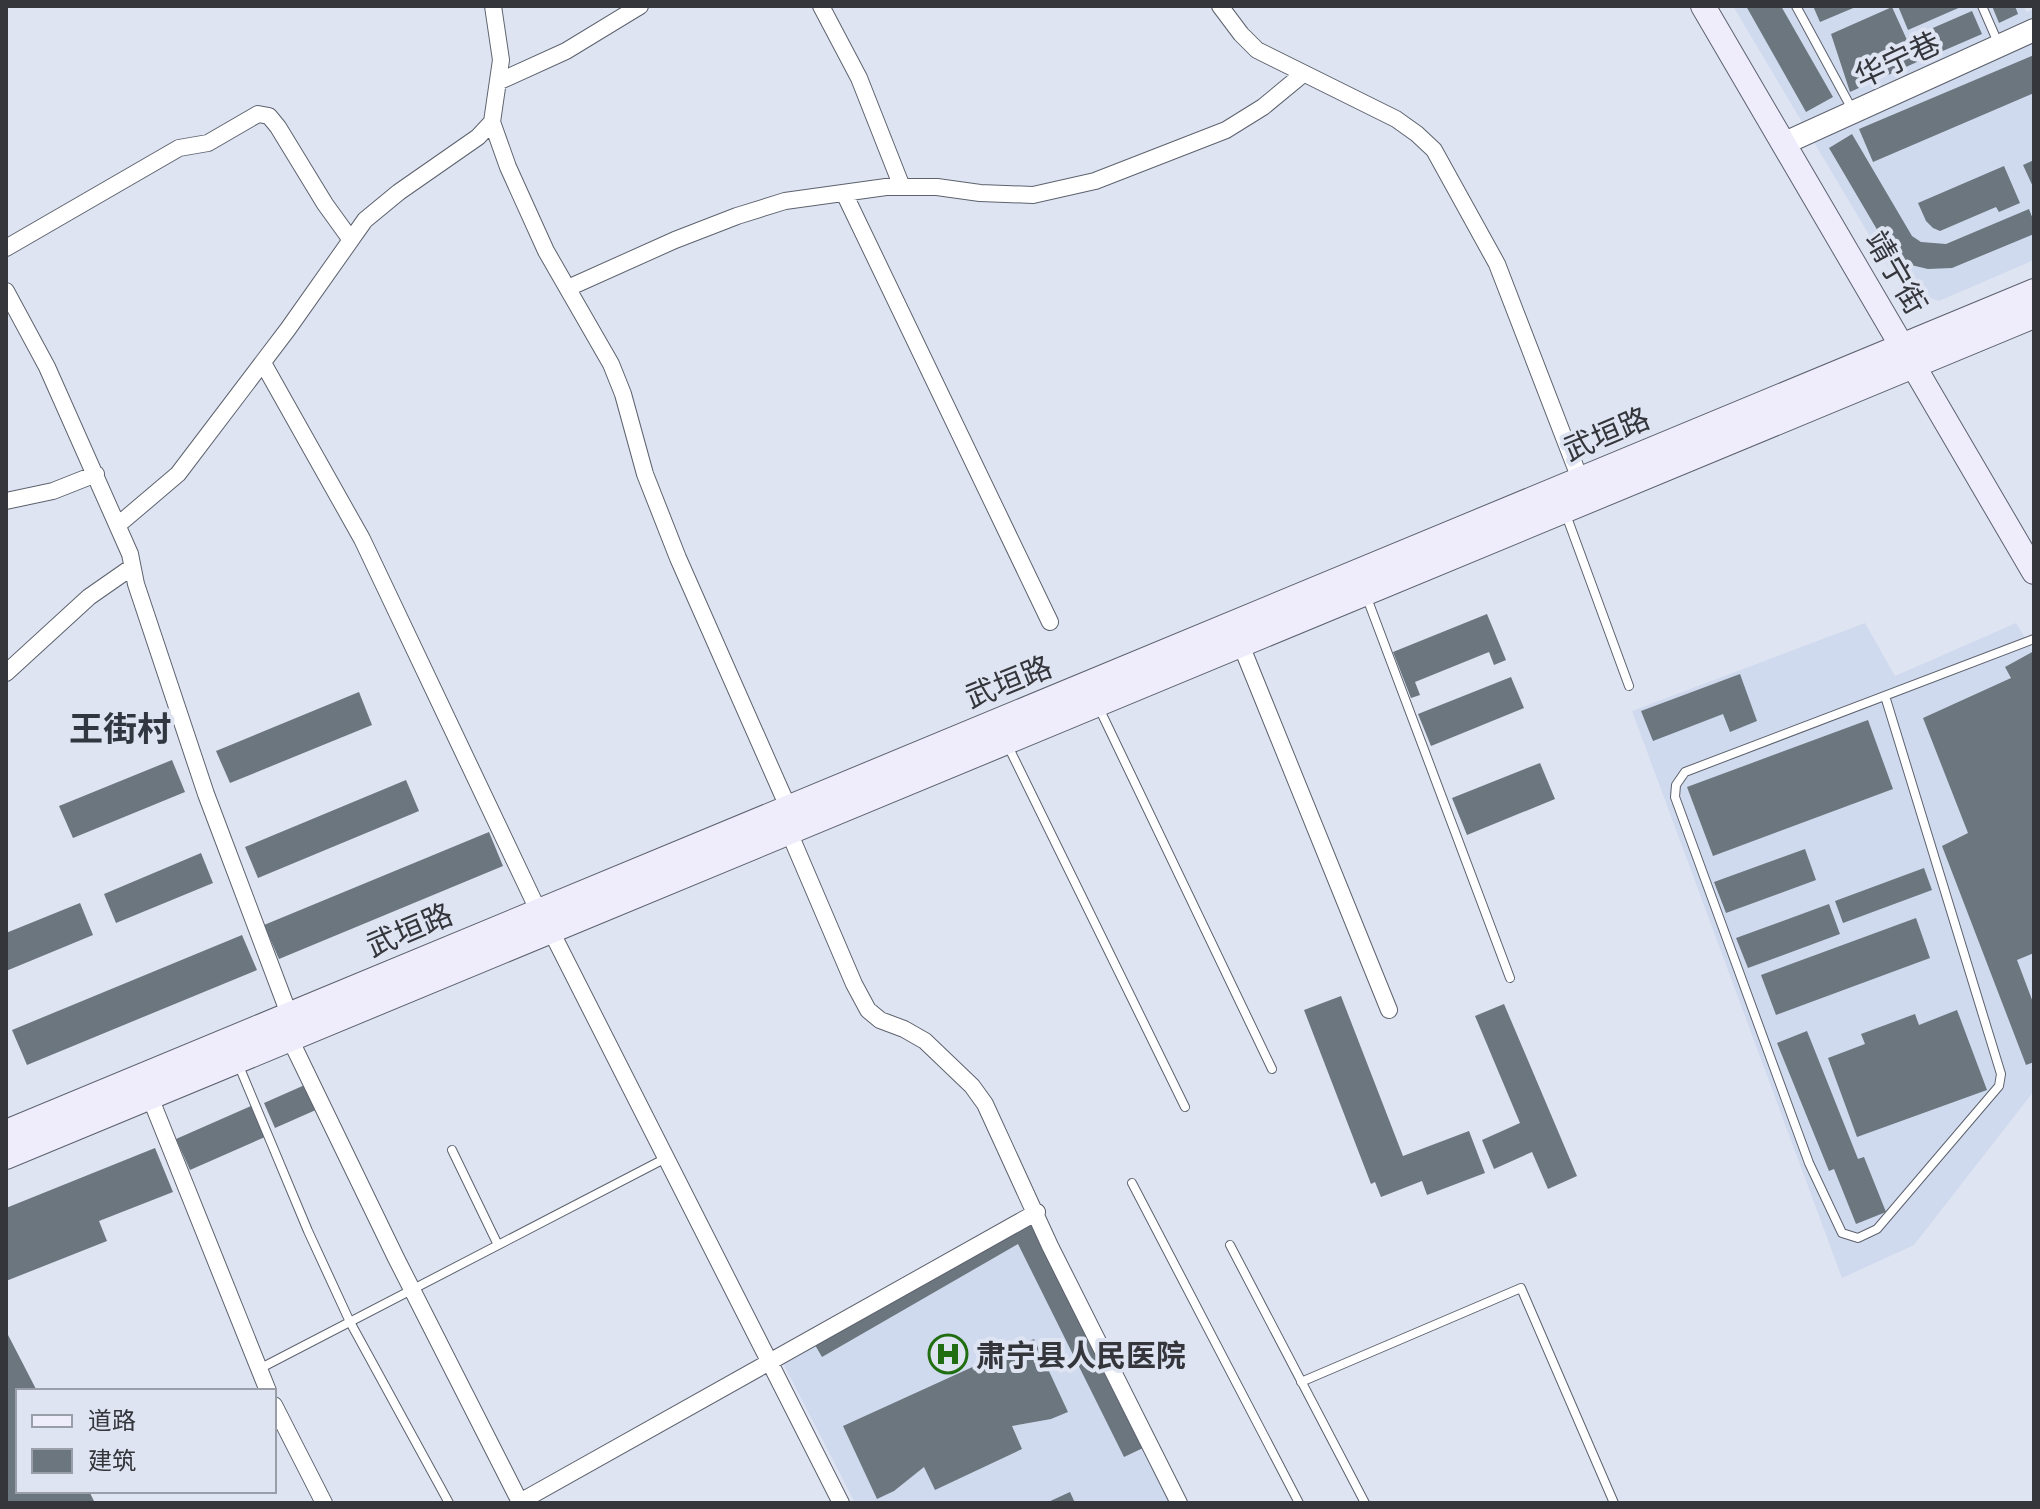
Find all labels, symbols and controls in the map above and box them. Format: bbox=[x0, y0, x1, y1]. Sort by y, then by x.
street label: 华宁巷 bbox=[1848, 22, 1946, 96]
street label: 靖宁街 bbox=[1858, 223, 1936, 321]
street label: 武垣路 bbox=[1557, 397, 1655, 469]
street label: 武垣路 bbox=[959, 646, 1057, 716]
district label: 王街村 bbox=[69, 706, 171, 750]
street label: 武垣路 bbox=[360, 893, 458, 965]
hospital icon: 肃宁县人民医院 bbox=[927, 1333, 969, 1375]
place label: 肃宁县人民医院 bbox=[976, 1335, 1186, 1374]
legend bbox=[16, 1389, 276, 1493]
text: 道路 bbox=[88, 1405, 136, 1436]
text: 建筑 bbox=[88, 1445, 136, 1476]

